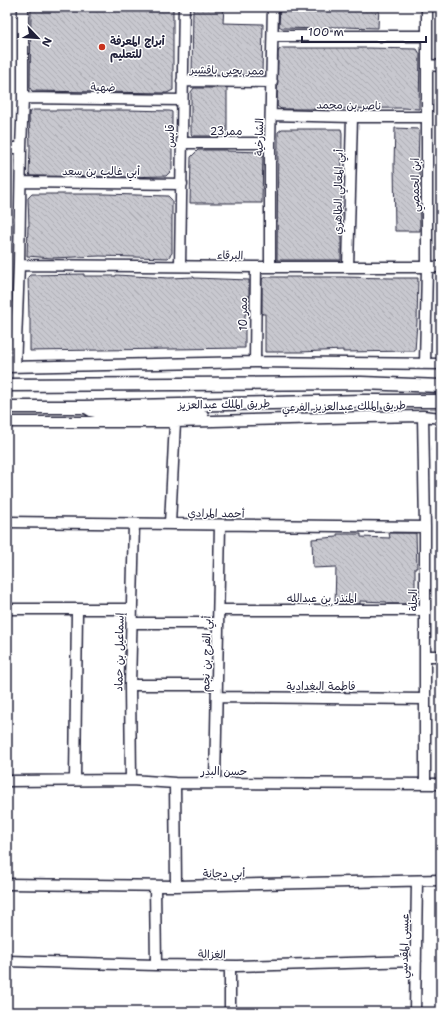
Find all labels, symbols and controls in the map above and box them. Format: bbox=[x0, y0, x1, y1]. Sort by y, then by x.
north arrow bbox=[18, 18, 58, 58]
scale bar bbox=[302, 18, 426, 44]
text: 100 m bbox=[308, 24, 344, 40]
place label: أبراج المعرفة للتعليم bbox=[110, 34, 165, 63]
text: N bbox=[38, 35, 55, 49]
marker: أبراج المعرفة للتعليم bbox=[97, 42, 107, 52]
street label: ممر يحيى باقشير bbox=[189, 62, 264, 79]
street label: ضهية bbox=[90, 80, 116, 95]
street label: ناصر بن محمد bbox=[316, 97, 382, 114]
street label: الشارخية bbox=[252, 118, 267, 156]
street label: قابس bbox=[163, 124, 178, 148]
street label: ممر23 bbox=[210, 124, 242, 139]
street label: أبي المعالي الطاهري bbox=[330, 149, 350, 235]
street label: ابن الحمصي bbox=[408, 158, 426, 212]
street label: أبي غالب بن سعد bbox=[62, 164, 140, 182]
street label: البرقاء bbox=[217, 248, 243, 263]
street label: ممر 10 bbox=[236, 297, 251, 331]
street label: طريق الملك عبدالعزيز bbox=[177, 396, 270, 413]
street label: طريق الملك عبدالعزيز الفرعي bbox=[282, 398, 406, 418]
street label: أحمد المرادي bbox=[187, 506, 245, 522]
street label: الجلة bbox=[406, 589, 421, 611]
street label: المنذر بن عبدالله bbox=[287, 591, 357, 606]
street label: إسماعيل بن حماد bbox=[111, 612, 128, 691]
street label: أبي الفرج بن نجم bbox=[198, 615, 218, 692]
street label: فاطمة البغدادية bbox=[286, 679, 356, 694]
street label: حسن البدر bbox=[200, 764, 247, 779]
street label: أبي دجانة bbox=[203, 866, 246, 884]
street label: عيسى المقدسي bbox=[396, 913, 416, 979]
street label: الغزالة bbox=[198, 947, 226, 962]

